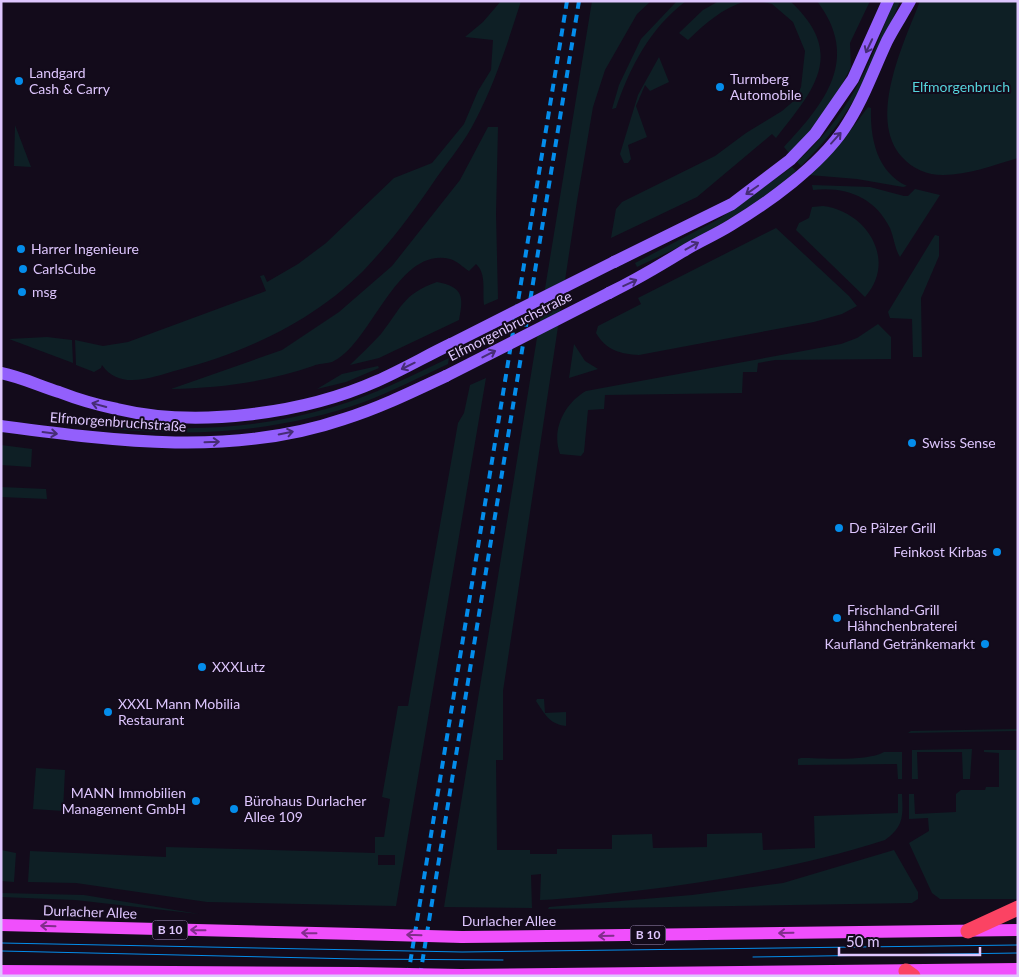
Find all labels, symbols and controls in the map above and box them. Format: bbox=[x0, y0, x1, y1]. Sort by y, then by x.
one-way arrow bbox=[864, 38, 874, 53]
place label: Landgard Cash & Carry bbox=[29, 64, 111, 97]
place label: Turmberg Automobile bbox=[730, 70, 801, 103]
marker: Landgard Cash & Carry bbox=[13, 75, 25, 87]
park label: Elfmorgenbruch bbox=[912, 78, 1010, 95]
marker: Turmberg Automobile bbox=[714, 81, 726, 93]
one-way arrow bbox=[831, 132, 842, 145]
one-way arrow bbox=[745, 185, 759, 195]
place label: Harrer Ingenieure bbox=[31, 240, 139, 257]
one-way arrow bbox=[685, 241, 699, 251]
marker: Harrer Ingenieure bbox=[15, 243, 27, 255]
place label: CarlsCube bbox=[33, 260, 96, 277]
marker: CarlsCube bbox=[17, 263, 29, 275]
one-way arrow bbox=[622, 278, 637, 287]
place label: msg bbox=[32, 283, 57, 300]
marker: msg bbox=[16, 286, 28, 298]
street label: Elfmorgenbruchstraße bbox=[445, 287, 575, 364]
one-way arrow bbox=[481, 349, 496, 358]
one-way arrow bbox=[400, 361, 415, 371]
one-way arrow bbox=[91, 399, 107, 409]
street label: Elfmorgenbruchstraße bbox=[49, 408, 187, 435]
one-way arrow bbox=[41, 428, 57, 438]
one-way arrow bbox=[277, 428, 293, 438]
place label: Swiss Sense bbox=[922, 434, 996, 451]
marker: Swiss Sense bbox=[906, 437, 918, 449]
one-way arrow bbox=[203, 438, 219, 447]
place label: De Pälzer Grill bbox=[849, 519, 936, 536]
marker: De Pälzer Grill bbox=[833, 522, 845, 534]
place label: Feinkost Kirbas bbox=[893, 543, 987, 560]
marker: Feinkost Kirbas bbox=[991, 546, 1003, 558]
place label: Frischland-Grill Hähnchenbraterei bbox=[847, 601, 957, 634]
marker: Frischland-Grill Hähnchenbraterei bbox=[831, 612, 843, 624]
place label: Kaufland Getränkemarkt bbox=[824, 635, 975, 652]
marker: Kaufland Getränkemarkt bbox=[979, 638, 991, 650]
place label: XXXLutz bbox=[212, 658, 265, 675]
marker: XXXLutz bbox=[196, 661, 208, 673]
place label: XXXL Mann Mobilia Restaurant bbox=[118, 695, 240, 728]
marker: XXXL Mann Mobilia Restaurant bbox=[102, 706, 114, 718]
place label: MANN Immobilien Management GmbH bbox=[62, 784, 186, 817]
place label: Bürohaus Durlacher Allee 109 bbox=[244, 792, 366, 825]
marker: MANN Immobilien Management GmbH bbox=[190, 795, 202, 807]
marker: Bürohaus Durlacher Allee 109 bbox=[228, 803, 240, 815]
street label: Durlacher Allee bbox=[43, 901, 137, 922]
street label: Durlacher Allee bbox=[462, 912, 556, 929]
road number: B 10 bbox=[152, 920, 188, 940]
one-way arrow bbox=[40, 922, 56, 931]
scale bar bbox=[839, 924, 980, 956]
one-way arrow bbox=[191, 926, 207, 935]
road number: B 10 bbox=[630, 926, 666, 944]
one-way arrow bbox=[301, 928, 317, 938]
one-way arrow bbox=[778, 928, 794, 938]
one-way arrow bbox=[406, 931, 422, 940]
one-way arrow bbox=[598, 931, 614, 941]
text: 50 m bbox=[846, 932, 880, 950]

